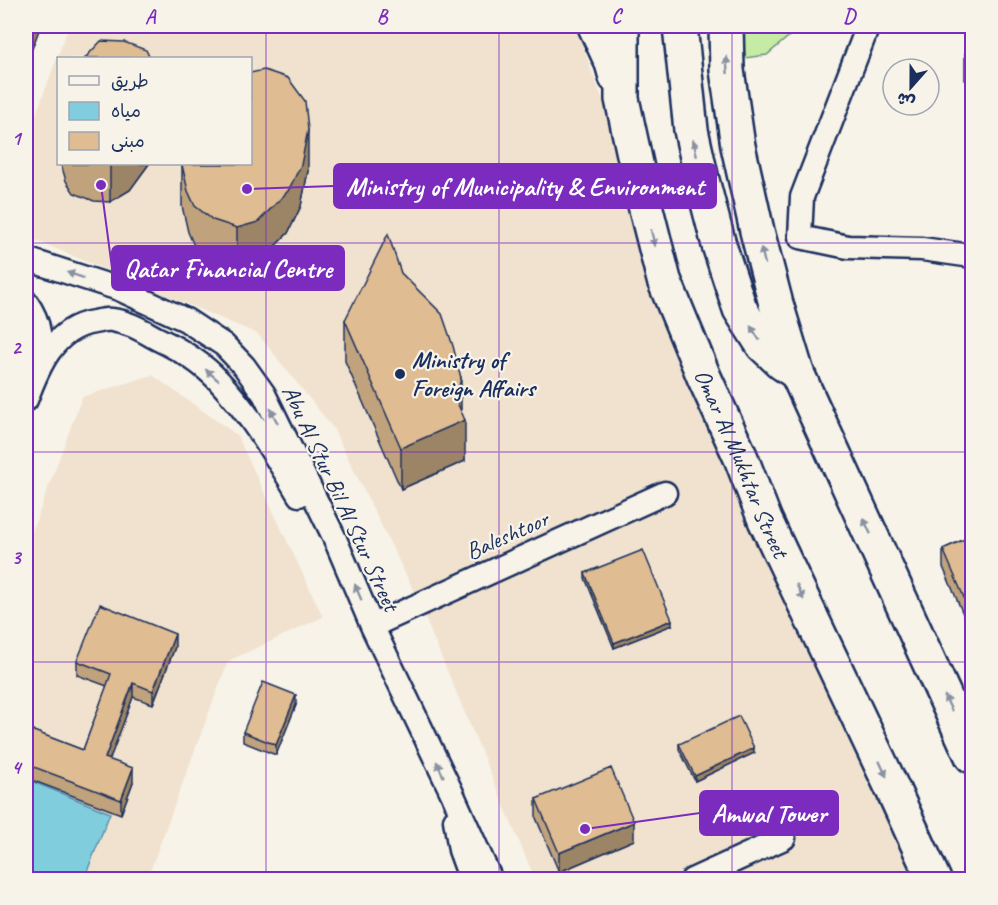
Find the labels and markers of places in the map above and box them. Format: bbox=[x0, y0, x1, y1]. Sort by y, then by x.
callout: Ministry of Municipality & Environment bbox=[334, 164, 716, 208]
callout: Qatar Financial Centre bbox=[112, 246, 344, 290]
place label: Ministry of Foreign Affairs bbox=[412, 345, 538, 403]
marker: Ministry of Foreign Affairs bbox=[393, 367, 407, 381]
callout: Amwal Tower bbox=[700, 791, 838, 835]

